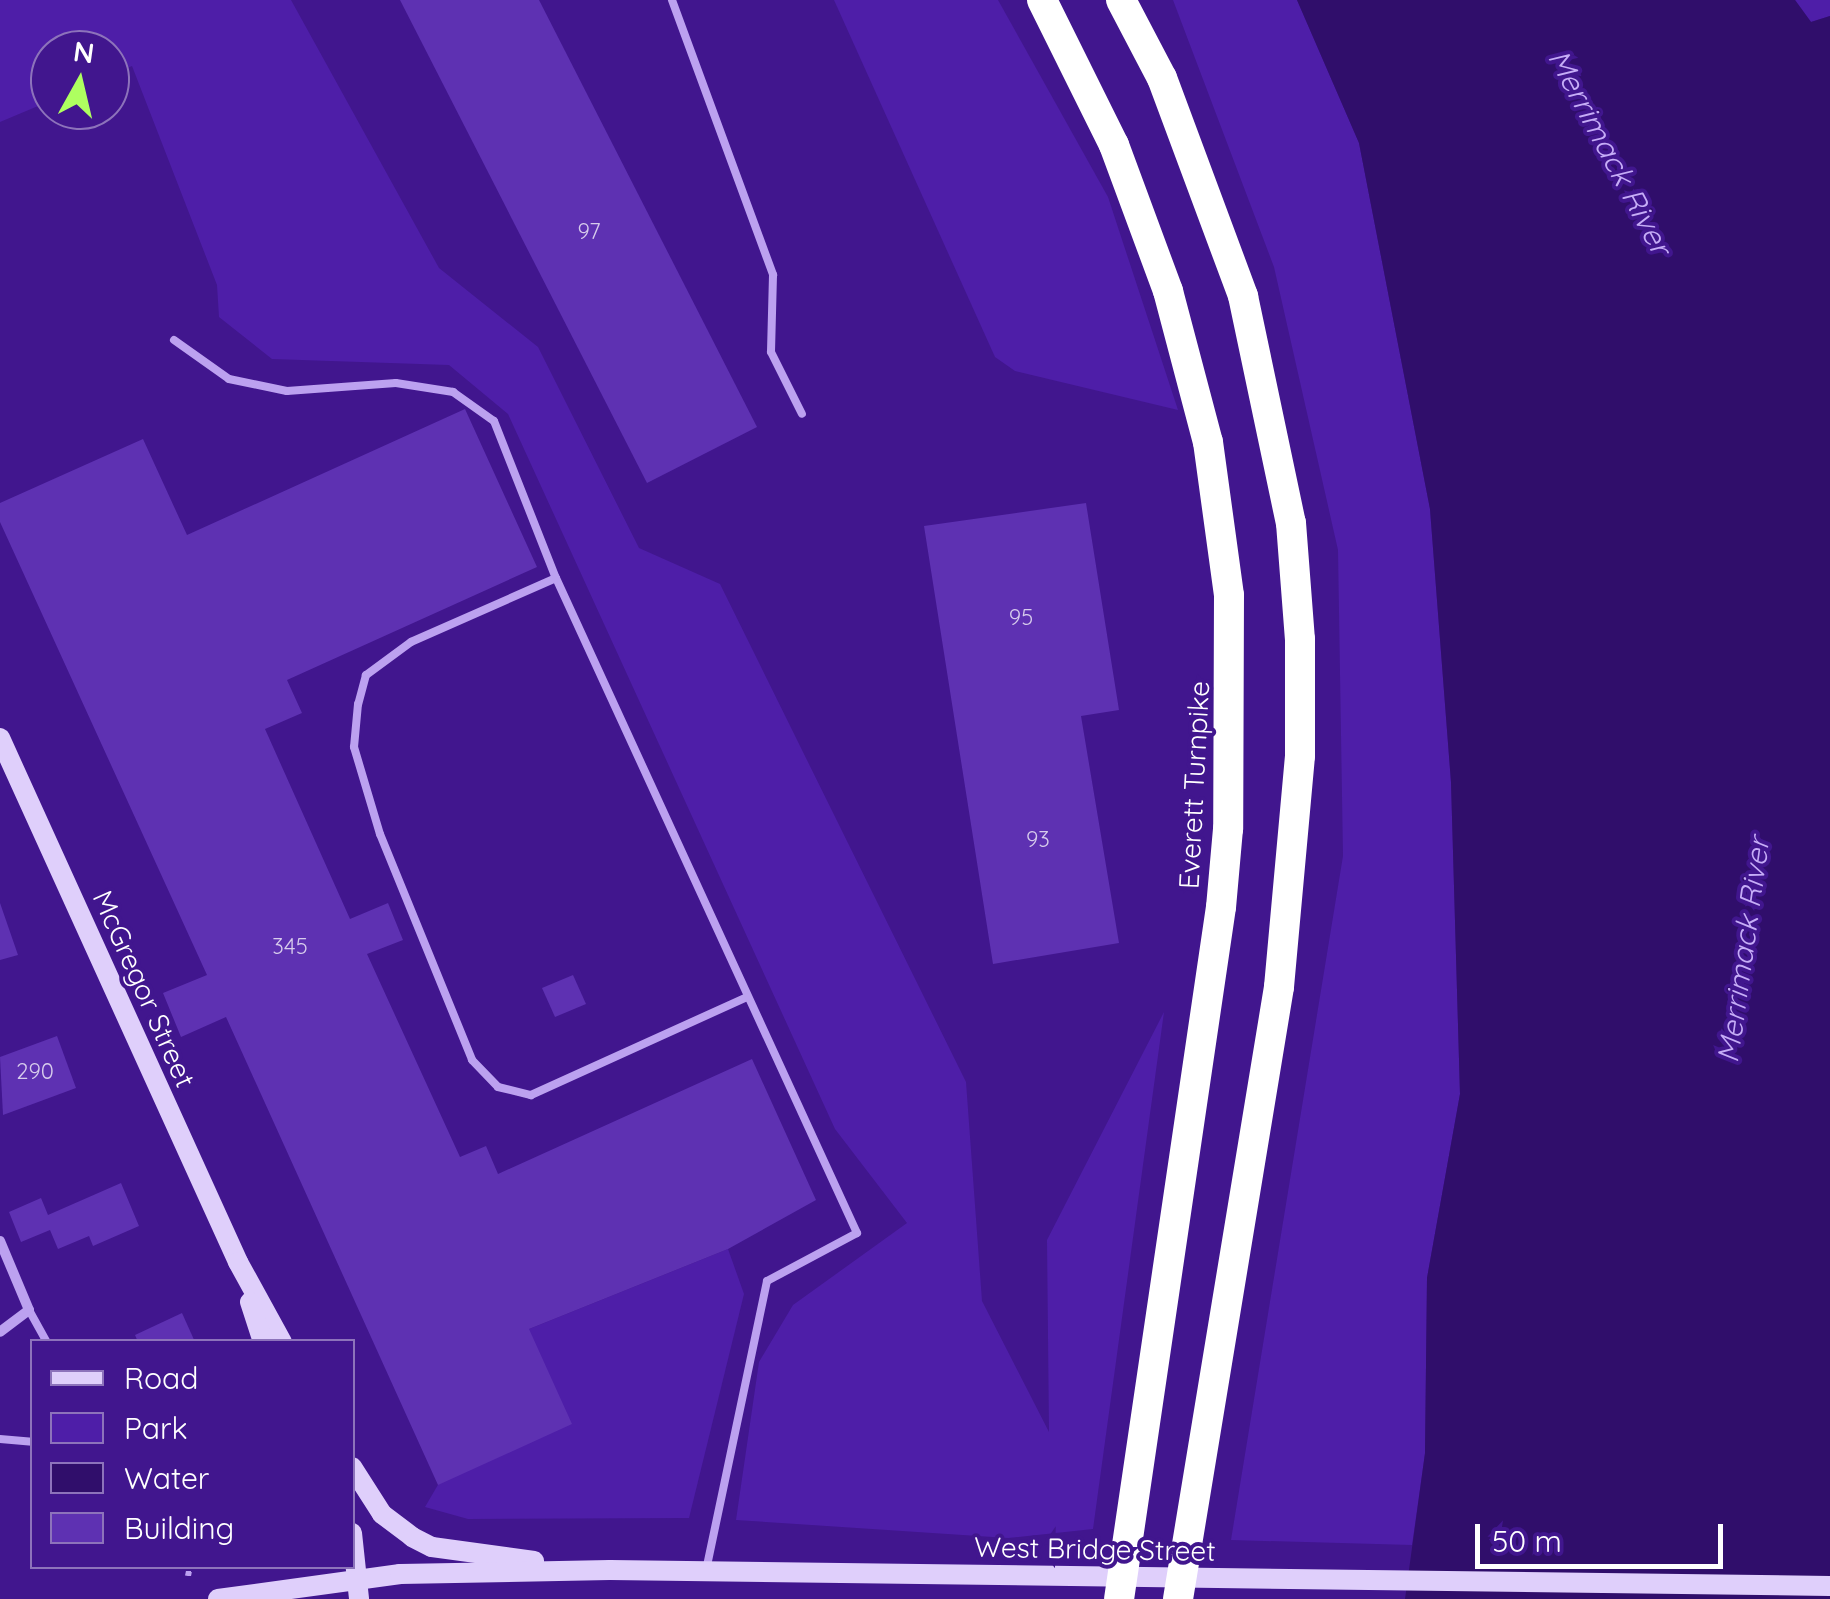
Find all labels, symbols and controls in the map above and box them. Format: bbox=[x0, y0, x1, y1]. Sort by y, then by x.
north arrow bbox=[30, 30, 130, 130]
text: N bbox=[71, 33, 97, 71]
water label: Merrimack River bbox=[1541, 43, 1679, 261]
house number: 97 bbox=[578, 219, 600, 245]
house number: 95 bbox=[1009, 605, 1033, 631]
street label: Everett Turnpike bbox=[1172, 680, 1216, 890]
house number: 93 bbox=[1026, 827, 1050, 853]
water label: Merrimack River bbox=[1709, 835, 1777, 1065]
street label: McGregor Street bbox=[86, 885, 202, 1093]
house number: 345 bbox=[272, 934, 308, 960]
house number: 290 bbox=[16, 1059, 54, 1085]
legend bbox=[30, 1339, 355, 1569]
text: Road bbox=[124, 1359, 198, 1397]
text: Park bbox=[124, 1409, 188, 1447]
text: Water bbox=[124, 1459, 209, 1497]
scale bar bbox=[1480, 1504, 1728, 1566]
text: Building bbox=[124, 1509, 234, 1547]
text: 50 m bbox=[1492, 1522, 1562, 1560]
street label: West Bridge Street bbox=[974, 1530, 1216, 1568]

